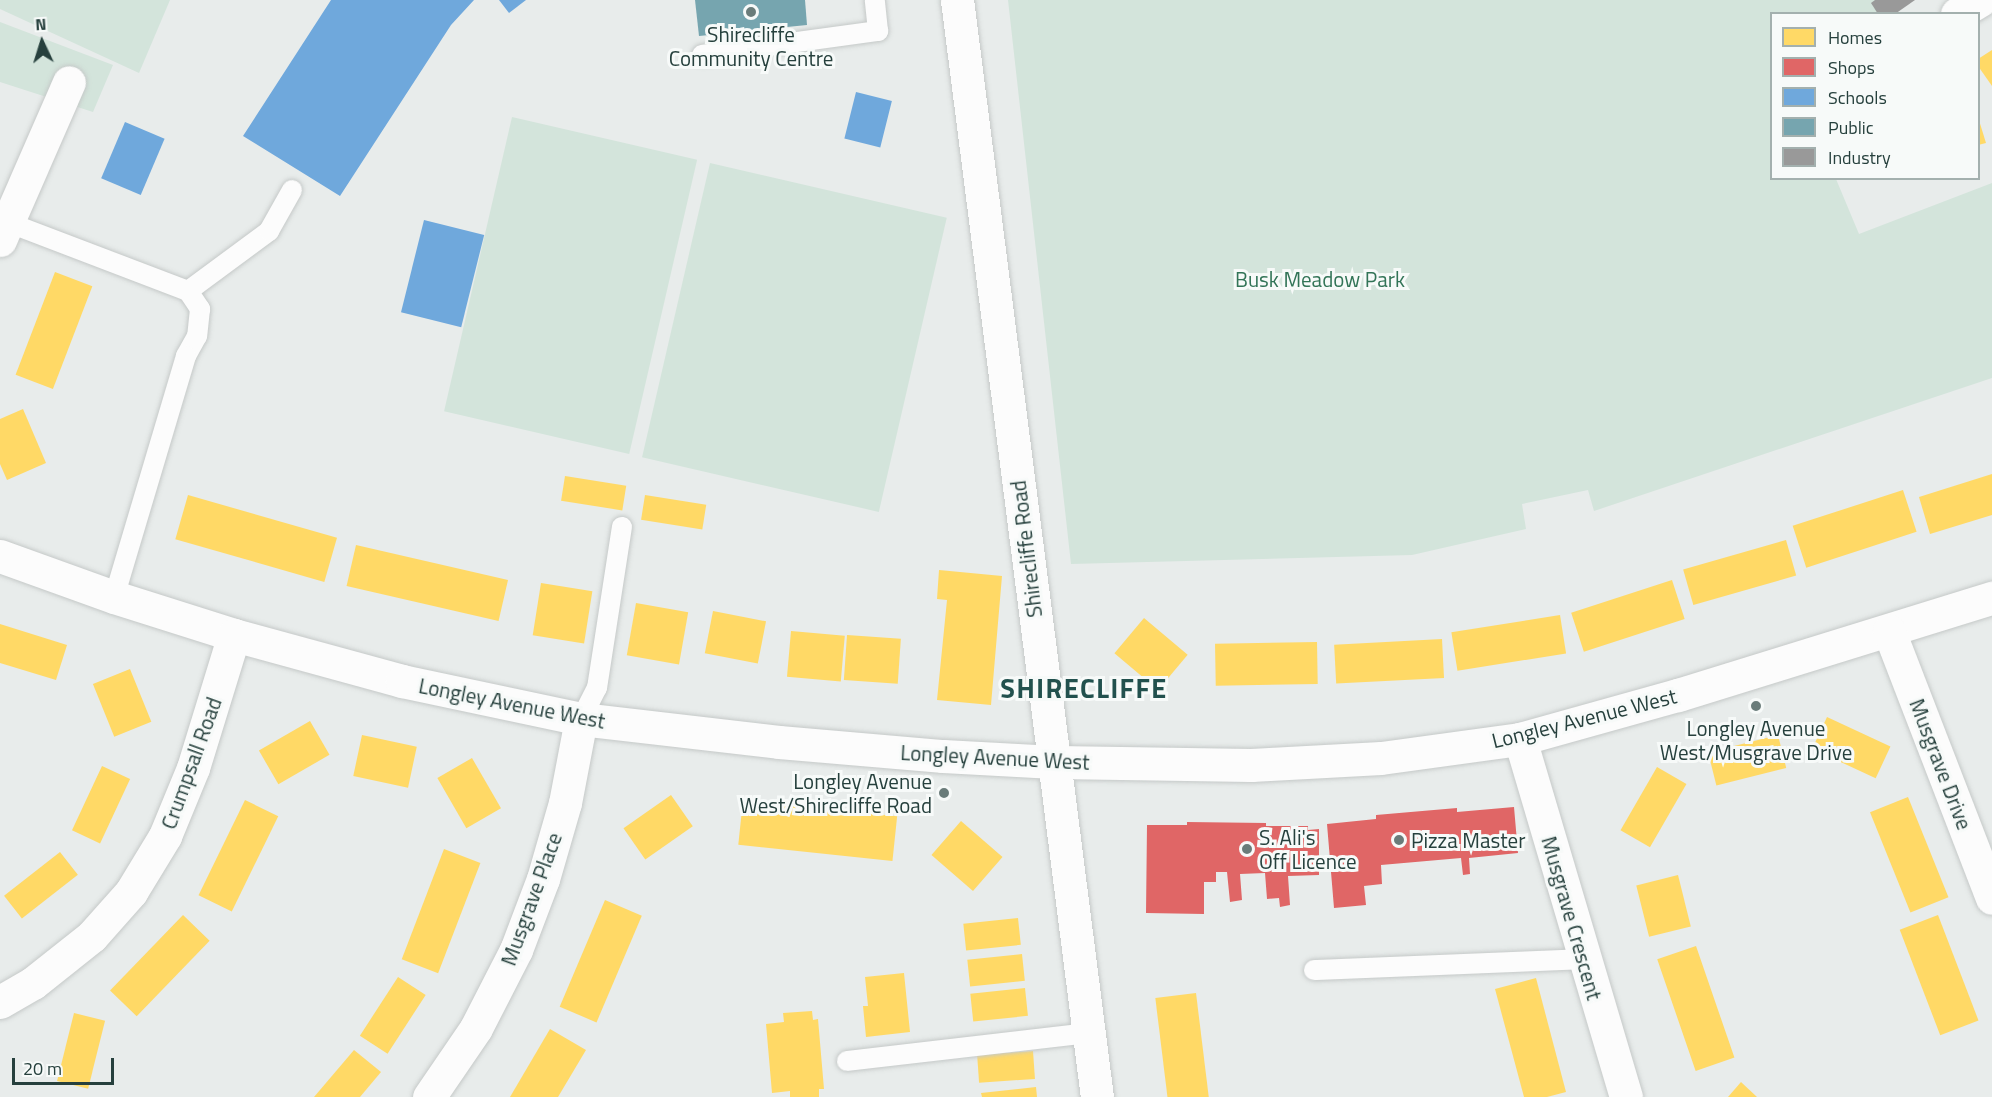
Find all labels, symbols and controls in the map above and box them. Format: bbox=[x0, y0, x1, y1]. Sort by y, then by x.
marker: Shirecliffe Community Centre bbox=[744, 5, 758, 19]
north arrow bbox=[12, 12, 72, 72]
text: N bbox=[34, 12, 47, 36]
legend bbox=[1770, 12, 1980, 180]
place label: Shirecliffe Community Centre bbox=[669, 21, 833, 71]
text: Homes bbox=[1828, 24, 1882, 51]
text: Shops bbox=[1828, 54, 1875, 81]
text: Schools bbox=[1828, 84, 1887, 111]
text: Public bbox=[1828, 114, 1874, 141]
text: Industry bbox=[1828, 144, 1891, 171]
park label: Busk Meadow Park bbox=[1235, 266, 1405, 292]
street label: Shirecliffe Road bbox=[1005, 479, 1047, 619]
district label: SHIRECLIFFE bbox=[1000, 672, 1168, 704]
street label: Longley Avenue West bbox=[417, 673, 607, 733]
street label: Longley Avenue West bbox=[1489, 683, 1679, 753]
street label: Crumpsall Road bbox=[155, 694, 227, 832]
street label: Musgrave Drive bbox=[1905, 695, 1977, 833]
marker: Longley Avenue West/Musgrave Drive bbox=[1749, 699, 1763, 713]
place label: Longley Avenue West/Musgrave Drive bbox=[1660, 715, 1852, 765]
street label: Longley Avenue West bbox=[900, 739, 1090, 775]
place label: Longley Avenue West/Shirecliffe Road bbox=[739, 768, 932, 818]
marker: Longley Avenue West/Shirecliffe Road bbox=[937, 786, 951, 800]
place label: S. Ali's Off Licence bbox=[1259, 824, 1357, 874]
place label: Pizza Master bbox=[1411, 827, 1525, 853]
street label: Musgrave Place bbox=[495, 829, 567, 969]
marker: Pizza Master bbox=[1392, 833, 1406, 847]
street label: Musgrave Crescent bbox=[1537, 833, 1607, 1003]
marker: S. Ali's Off Licence bbox=[1240, 842, 1254, 856]
scale bar bbox=[15, 1046, 117, 1084]
text: 20 m bbox=[23, 1055, 62, 1082]

